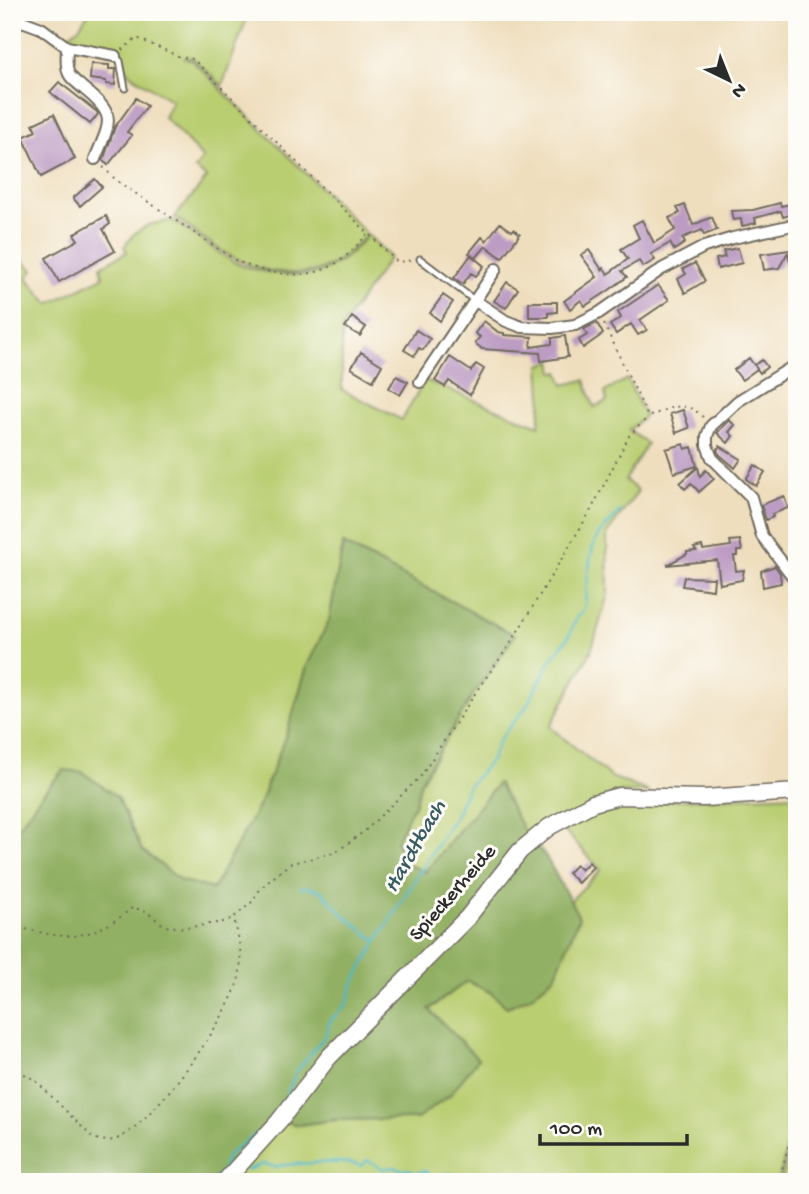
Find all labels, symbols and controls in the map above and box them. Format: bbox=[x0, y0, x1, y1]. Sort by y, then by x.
north arrow bbox=[694, 46, 764, 116]
text: N bbox=[726, 77, 751, 103]
water label: Hardtbach bbox=[379, 796, 454, 898]
street label: Spieckerheide bbox=[405, 840, 504, 948]
scale bar bbox=[540, 1103, 686, 1147]
text: 100 m bbox=[549, 1118, 602, 1143]

